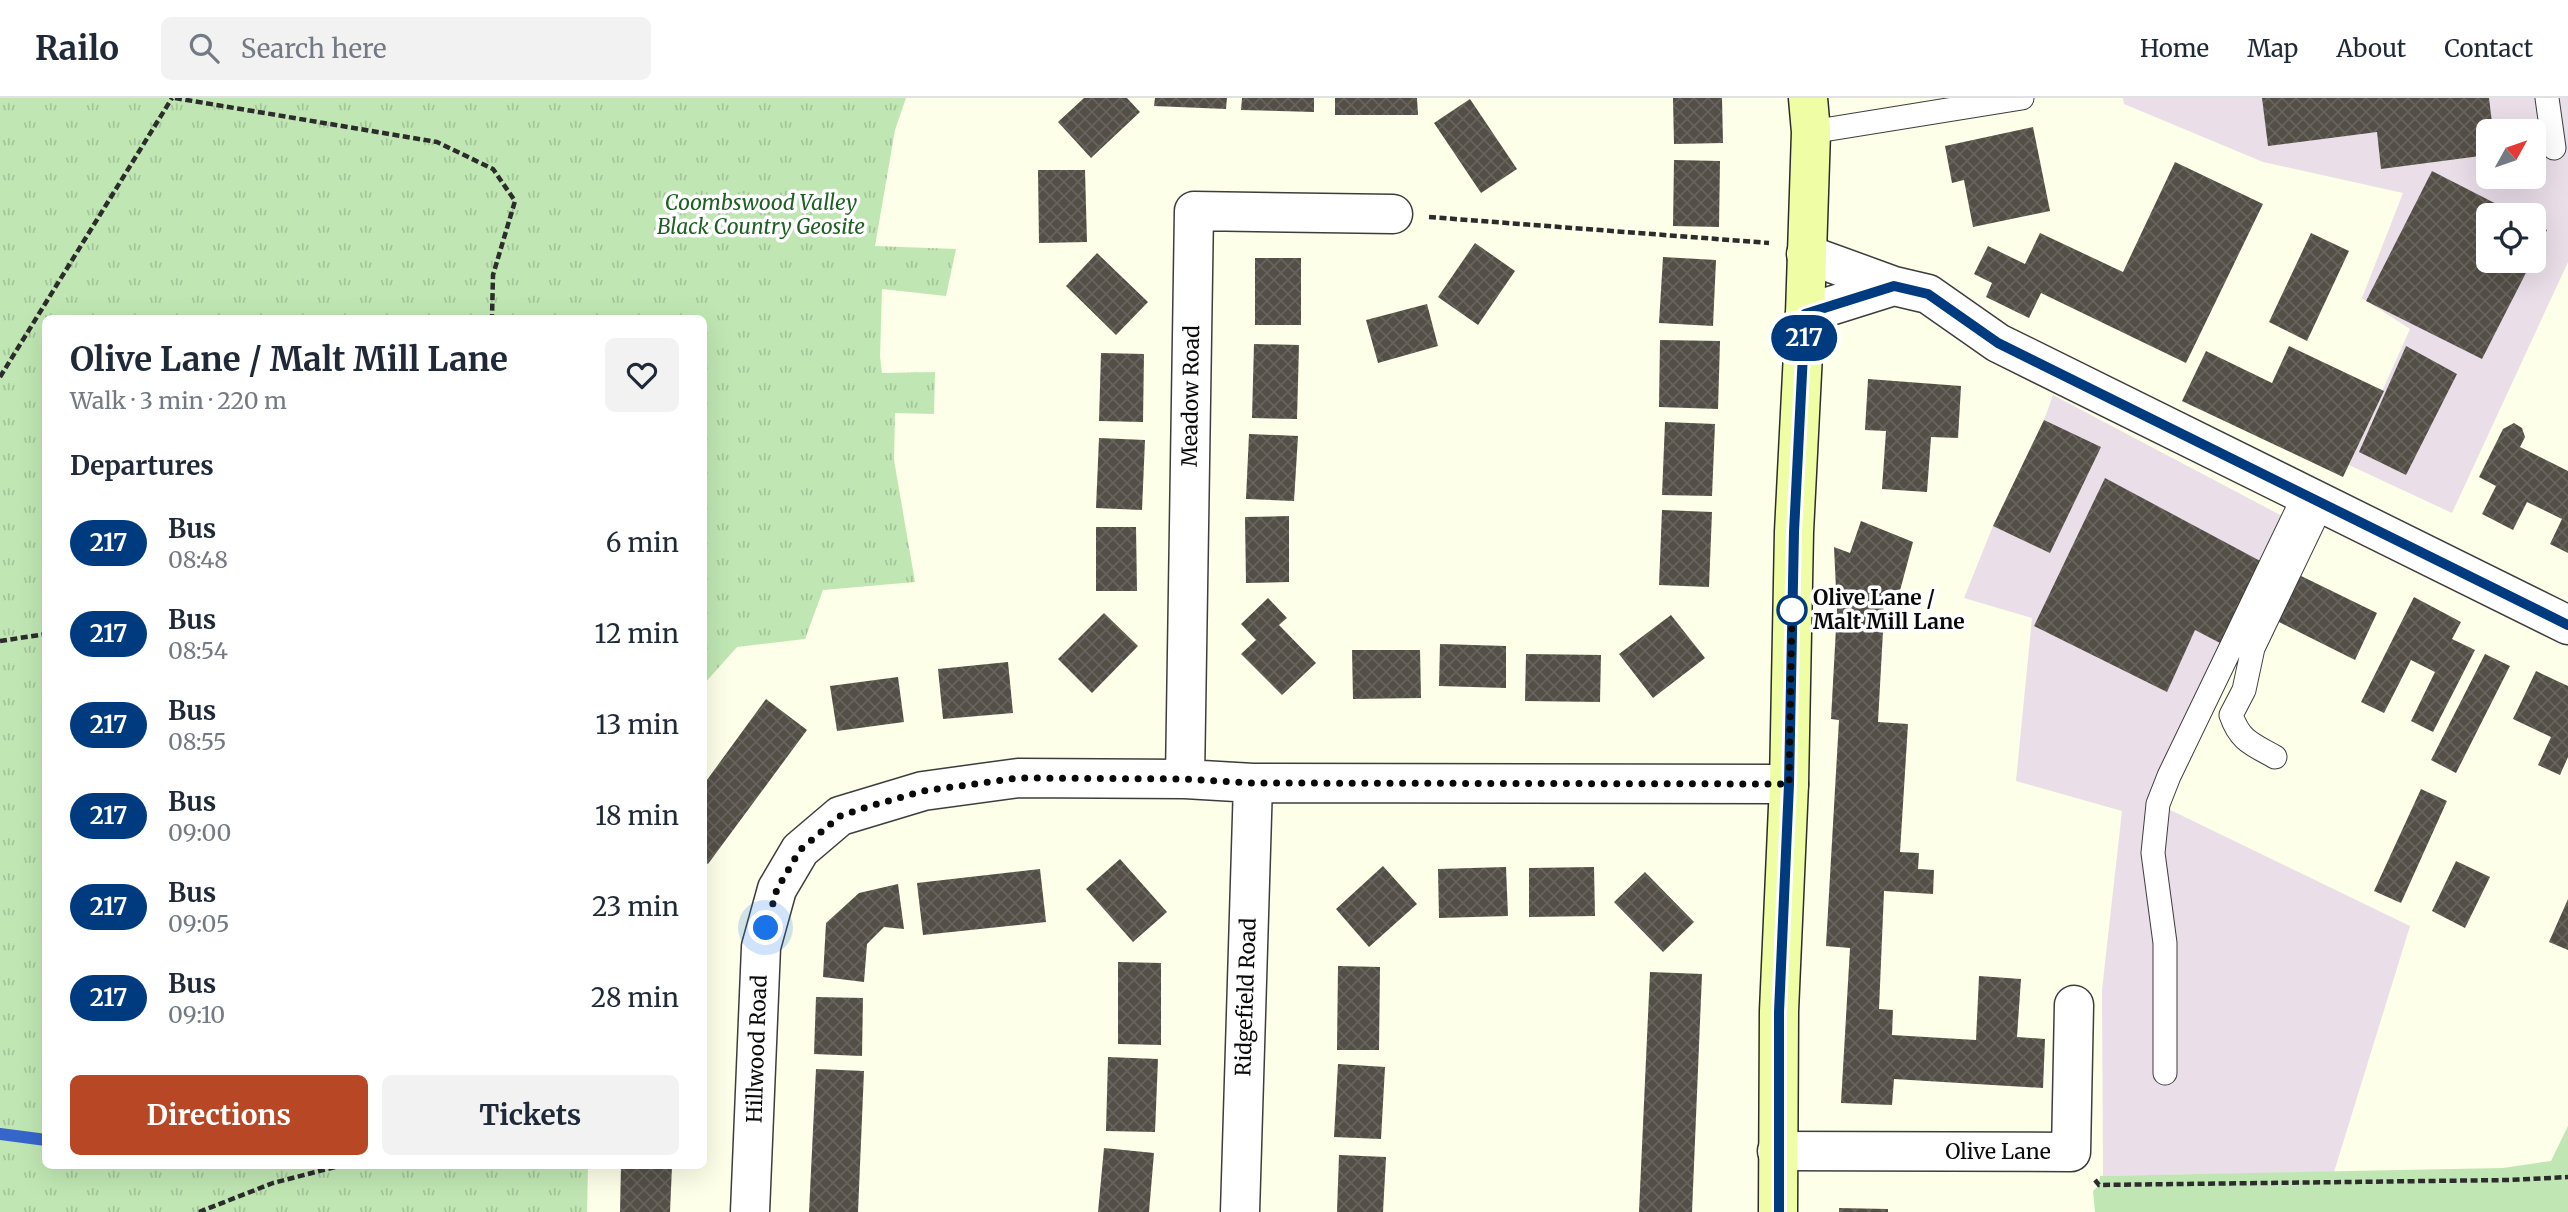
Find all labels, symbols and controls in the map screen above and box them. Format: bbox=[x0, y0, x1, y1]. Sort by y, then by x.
search box bbox=[161, 17, 651, 80]
text: Railo bbox=[35, 28, 119, 69]
icon: search bbox=[185, 29, 223, 67]
text: Search here bbox=[241, 32, 387, 65]
text: Home bbox=[2140, 33, 2209, 64]
text: Map bbox=[2247, 33, 2298, 64]
text: About bbox=[2336, 33, 2406, 64]
text: Contact bbox=[2444, 33, 2533, 64]
north arrow bbox=[2476, 119, 2546, 189]
map controls bbox=[2476, 119, 2546, 273]
park label: Coombswood Valley Black Country Geosite bbox=[657, 189, 865, 240]
button: locate bbox=[2476, 203, 2546, 273]
line badge: 217 bbox=[1764, 315, 1844, 361]
text: 217 bbox=[1785, 322, 1823, 353]
street label: Meadow Road bbox=[1176, 325, 1205, 467]
button: heart bbox=[605, 338, 679, 412]
text: Olive Lane / Malt Mill Lane bbox=[70, 339, 508, 380]
text: Walk · 3 min · 220 m bbox=[70, 386, 287, 415]
text: Departures bbox=[70, 449, 214, 482]
text: Bus bbox=[168, 512, 216, 545]
text: 6 min bbox=[606, 526, 679, 559]
text: 217 bbox=[90, 527, 127, 558]
text: 08:48 bbox=[168, 545, 228, 574]
place label: Olive Lane / Malt Mill Lane bbox=[1813, 584, 1965, 635]
marker: Olive Lane / Malt Mill Lane bbox=[1777, 595, 1807, 625]
text: Bus bbox=[168, 603, 216, 636]
text: 12 min bbox=[595, 617, 679, 650]
text: 217 bbox=[90, 618, 127, 649]
text: 08:54 bbox=[168, 636, 228, 665]
text: Bus bbox=[168, 694, 216, 727]
text: 13 min bbox=[595, 708, 679, 741]
text: 217 bbox=[90, 709, 127, 740]
text: 08:55 bbox=[168, 727, 226, 756]
text: Bus bbox=[168, 785, 216, 818]
text: 18 min bbox=[595, 799, 679, 832]
text: 217 bbox=[90, 800, 127, 831]
text: 09:00 bbox=[168, 818, 231, 847]
text: Bus bbox=[168, 876, 216, 909]
text: 23 min bbox=[592, 890, 679, 923]
text: 217 bbox=[90, 891, 127, 922]
text: 09:05 bbox=[168, 909, 229, 938]
your location bbox=[748, 910, 783, 945]
street label: Ridgefield Road bbox=[1229, 917, 1262, 1077]
text: Bus bbox=[168, 967, 216, 1000]
street label: Hillwood Road bbox=[740, 974, 773, 1123]
text: 28 min bbox=[591, 981, 679, 1014]
text: 217 bbox=[90, 982, 127, 1013]
text: 09:10 bbox=[168, 1000, 225, 1029]
button: Directions bbox=[70, 1075, 368, 1155]
button: Tickets bbox=[382, 1075, 679, 1155]
street label: Olive Lane bbox=[1945, 1138, 2051, 1165]

